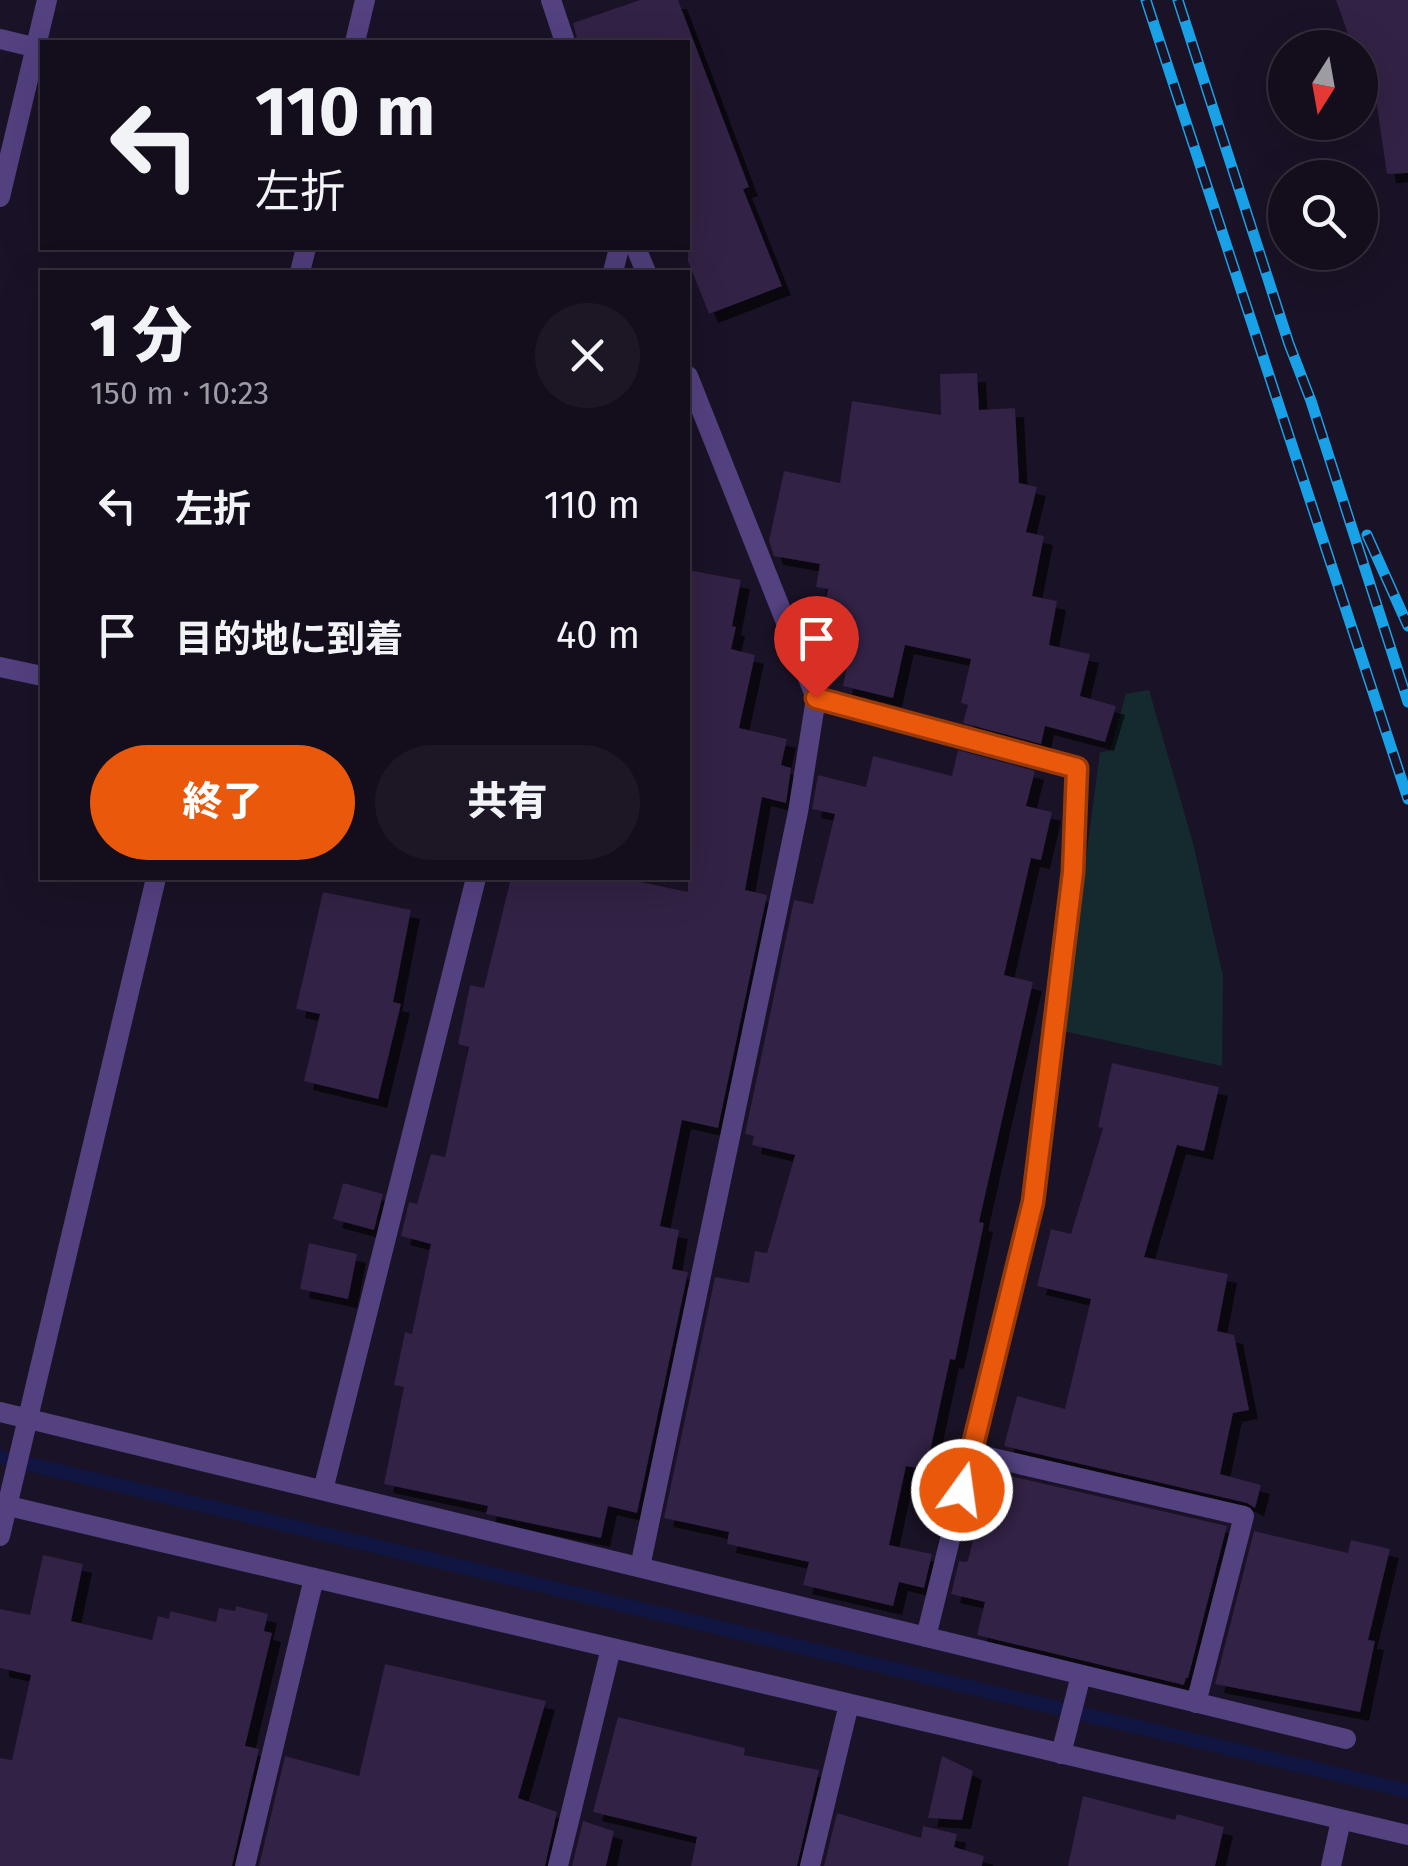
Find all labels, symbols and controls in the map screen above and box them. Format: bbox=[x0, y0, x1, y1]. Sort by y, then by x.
north arrow bbox=[1268, 30, 1378, 140]
map controls bbox=[1268, 30, 1378, 270]
text: 110 m bbox=[255, 70, 435, 154]
icon: left bbox=[90, 80, 220, 210]
button: search bbox=[1268, 160, 1378, 270]
text: 左折 bbox=[255, 165, 345, 219]
text: 1 分 bbox=[90, 300, 192, 372]
button: close bbox=[535, 303, 640, 408]
text: 150 m · 10:23 bbox=[90, 374, 269, 412]
icon: left bbox=[90, 478, 145, 533]
text: 110 m bbox=[544, 482, 640, 528]
text: 左折 bbox=[175, 486, 251, 532]
pin bbox=[774, 596, 859, 699]
icon: arrive bbox=[90, 608, 145, 663]
icon: arrive bbox=[789, 611, 844, 666]
text: 40 m bbox=[556, 612, 640, 658]
text: 目的地に到着 bbox=[175, 616, 403, 662]
button: 終了 bbox=[90, 745, 355, 860]
button: 共有 bbox=[375, 745, 640, 860]
position arrow bbox=[910, 1438, 1014, 1542]

